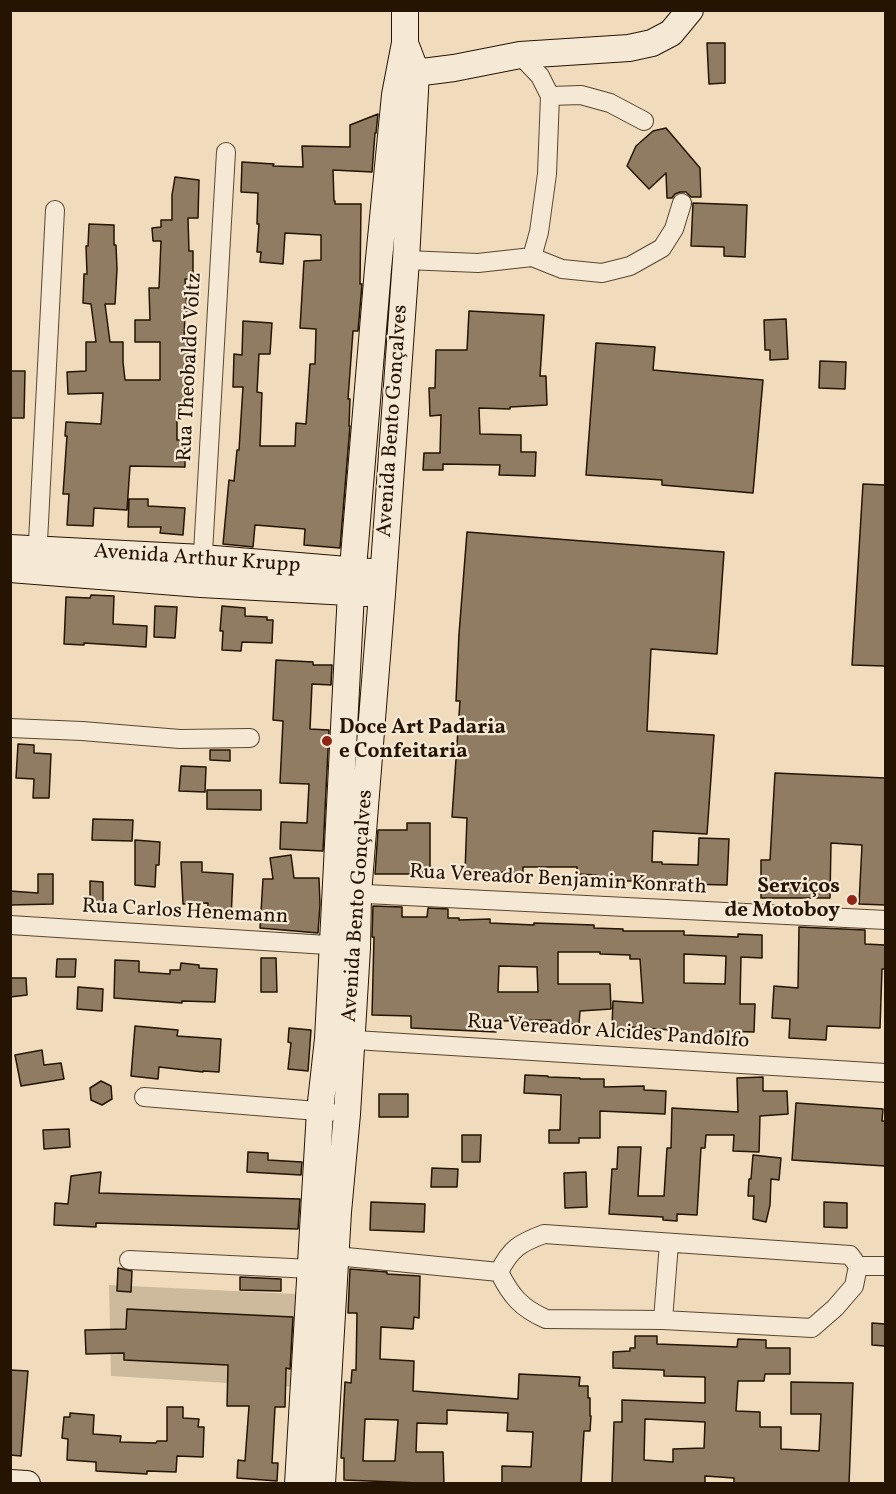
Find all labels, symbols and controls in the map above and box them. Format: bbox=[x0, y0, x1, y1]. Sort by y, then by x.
street label: Rua Theobaldo Voltz bbox=[173, 272, 209, 462]
street label: Avenida Bento Gonçalves bbox=[373, 304, 415, 538]
street label: Avenida Arthur Krupp bbox=[93, 540, 301, 580]
place label: Doce Art Padaria e Confeitaria bbox=[339, 716, 506, 766]
marker: Doce Art Padaria e Confeitaria bbox=[320, 734, 334, 748]
street label: Avenida Bento Gonçalves bbox=[338, 789, 380, 1023]
street label: Rua Vereador Benjamin Konrath bbox=[409, 861, 707, 901]
place label: Serviços de Motoboy bbox=[725, 875, 840, 925]
marker: Serviços de Motoboy bbox=[845, 893, 859, 907]
street label: Rua Carlos Henemann bbox=[81, 895, 289, 931]
street label: Rua Vereador Alcides Pandolfo bbox=[466, 1011, 750, 1055]

